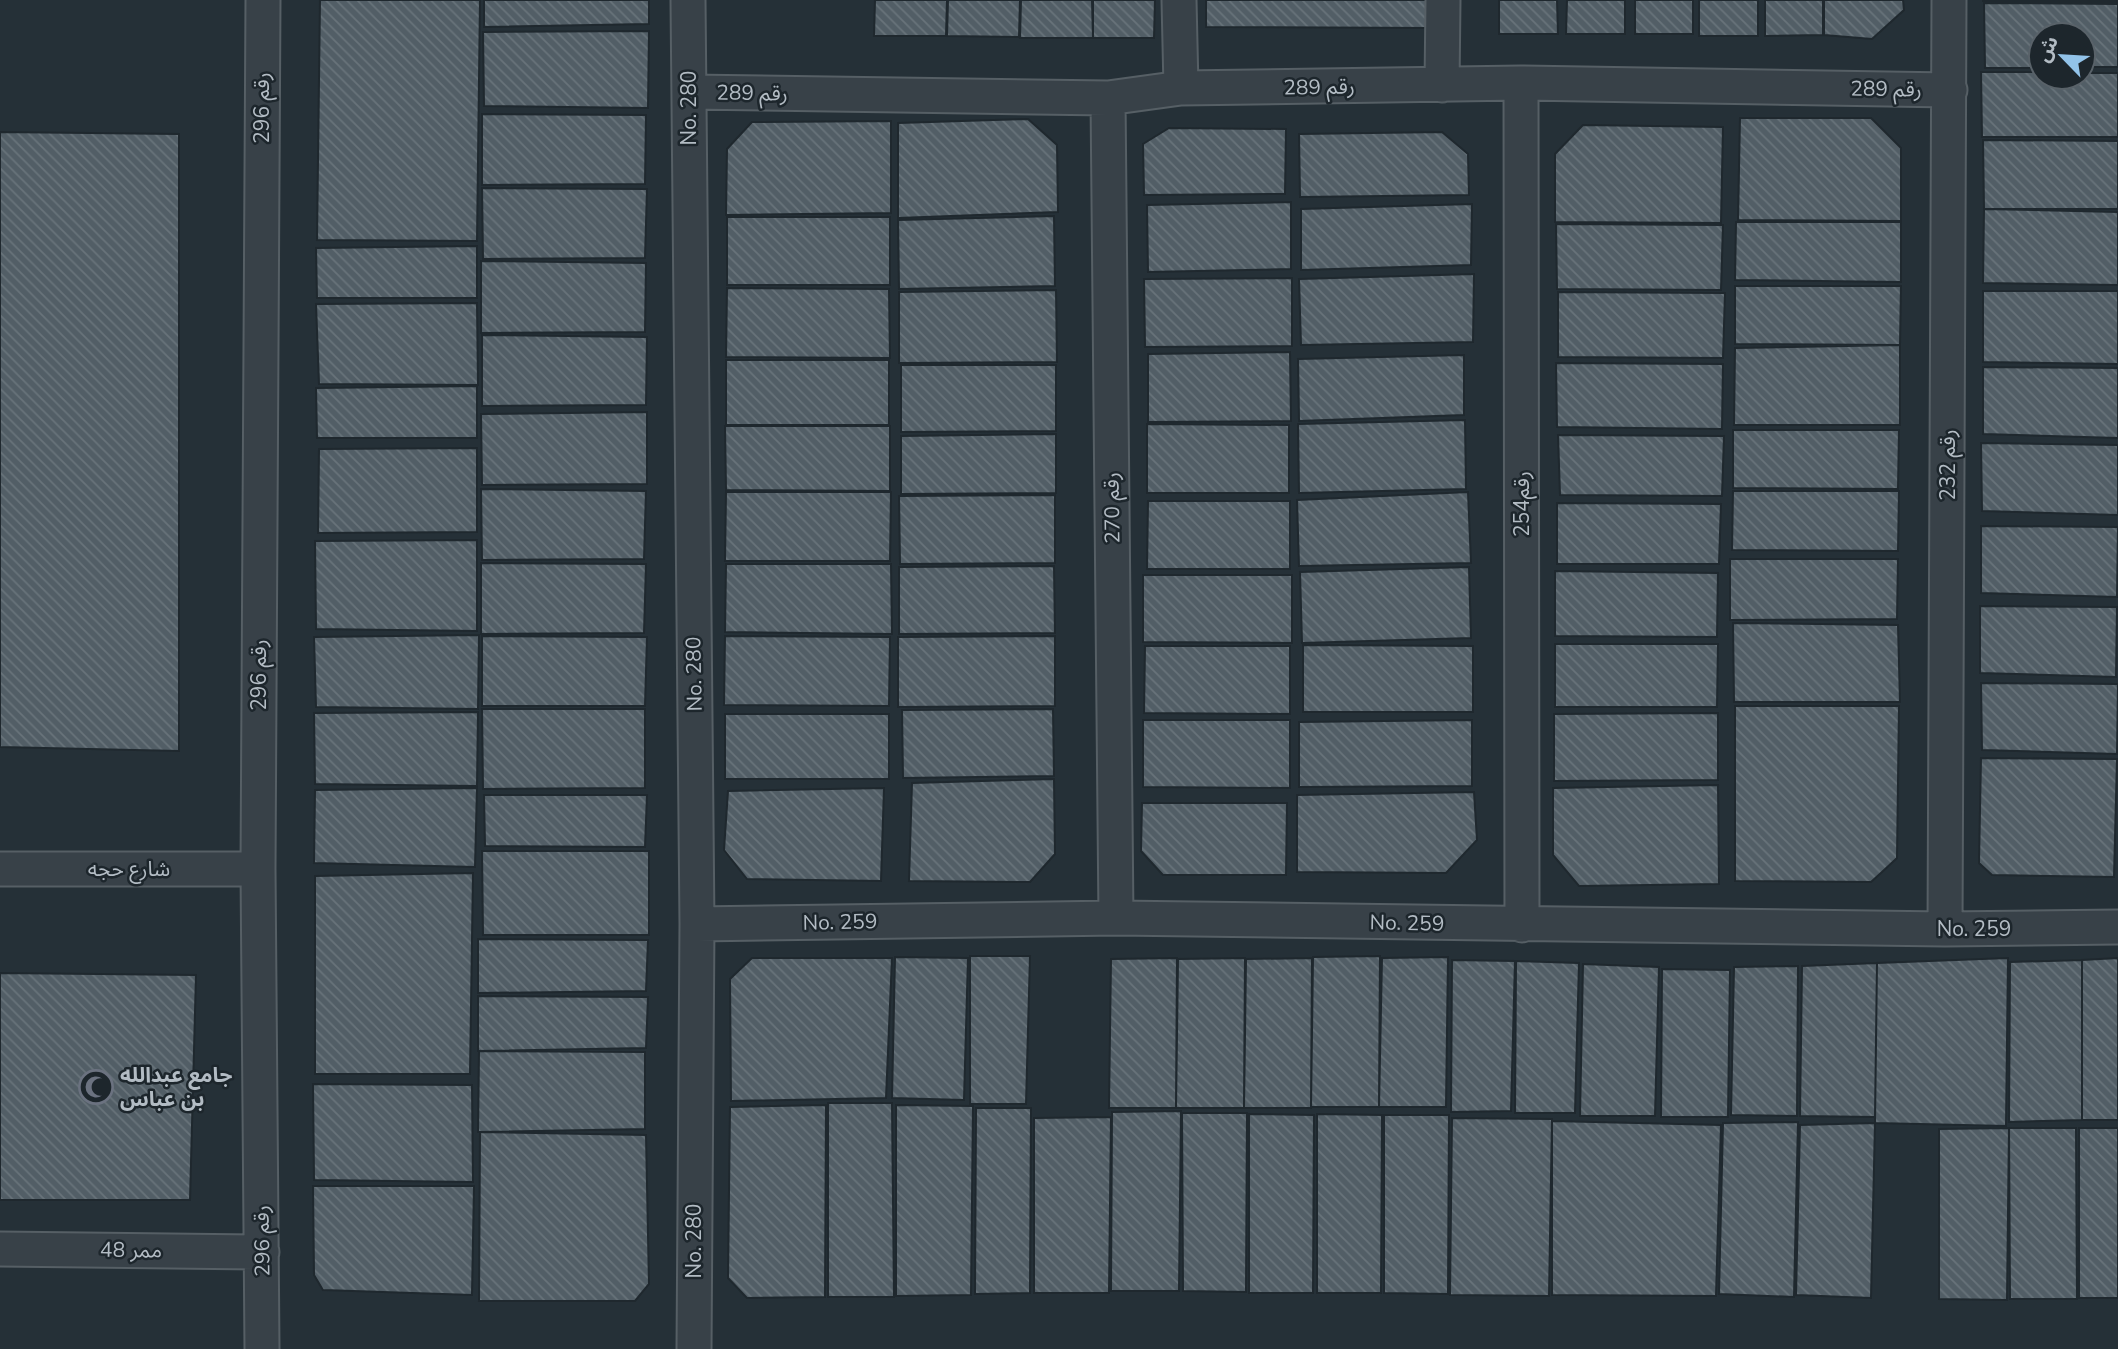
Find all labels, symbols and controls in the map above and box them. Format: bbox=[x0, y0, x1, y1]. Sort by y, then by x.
north arrow bbox=[2027, 21, 2097, 91]
text: ش bbox=[2030, 32, 2065, 67]
street label: No. 280 bbox=[675, 71, 703, 145]
street label: رقم 296 bbox=[248, 72, 277, 144]
street label: رقم 289 bbox=[1283, 72, 1355, 103]
street label: رقم 289 bbox=[1850, 74, 1922, 105]
street label: رقم 289 bbox=[716, 78, 788, 109]
street label: رقم 232 bbox=[1934, 429, 1963, 501]
street label: رقم254 bbox=[1508, 471, 1537, 537]
street label: رقم 270 bbox=[1097, 472, 1128, 544]
street label: No. 280 bbox=[679, 636, 709, 712]
street label: رقم 296 bbox=[245, 639, 274, 711]
street label: شارع حجه bbox=[88, 855, 170, 884]
street label: No. 259 bbox=[802, 907, 878, 937]
street label: No. 259 bbox=[1369, 908, 1445, 938]
street label: No. 259 bbox=[1937, 915, 2011, 943]
place label: جامع عبدالله بن عباس bbox=[120, 1061, 232, 1113]
mosque icon: جامع عبدالله بن عباس bbox=[77, 1068, 115, 1106]
street label: No. 280 bbox=[680, 1204, 708, 1278]
street label: رقم 296 bbox=[247, 1205, 278, 1277]
street label: ممر 48 bbox=[100, 1235, 162, 1265]

